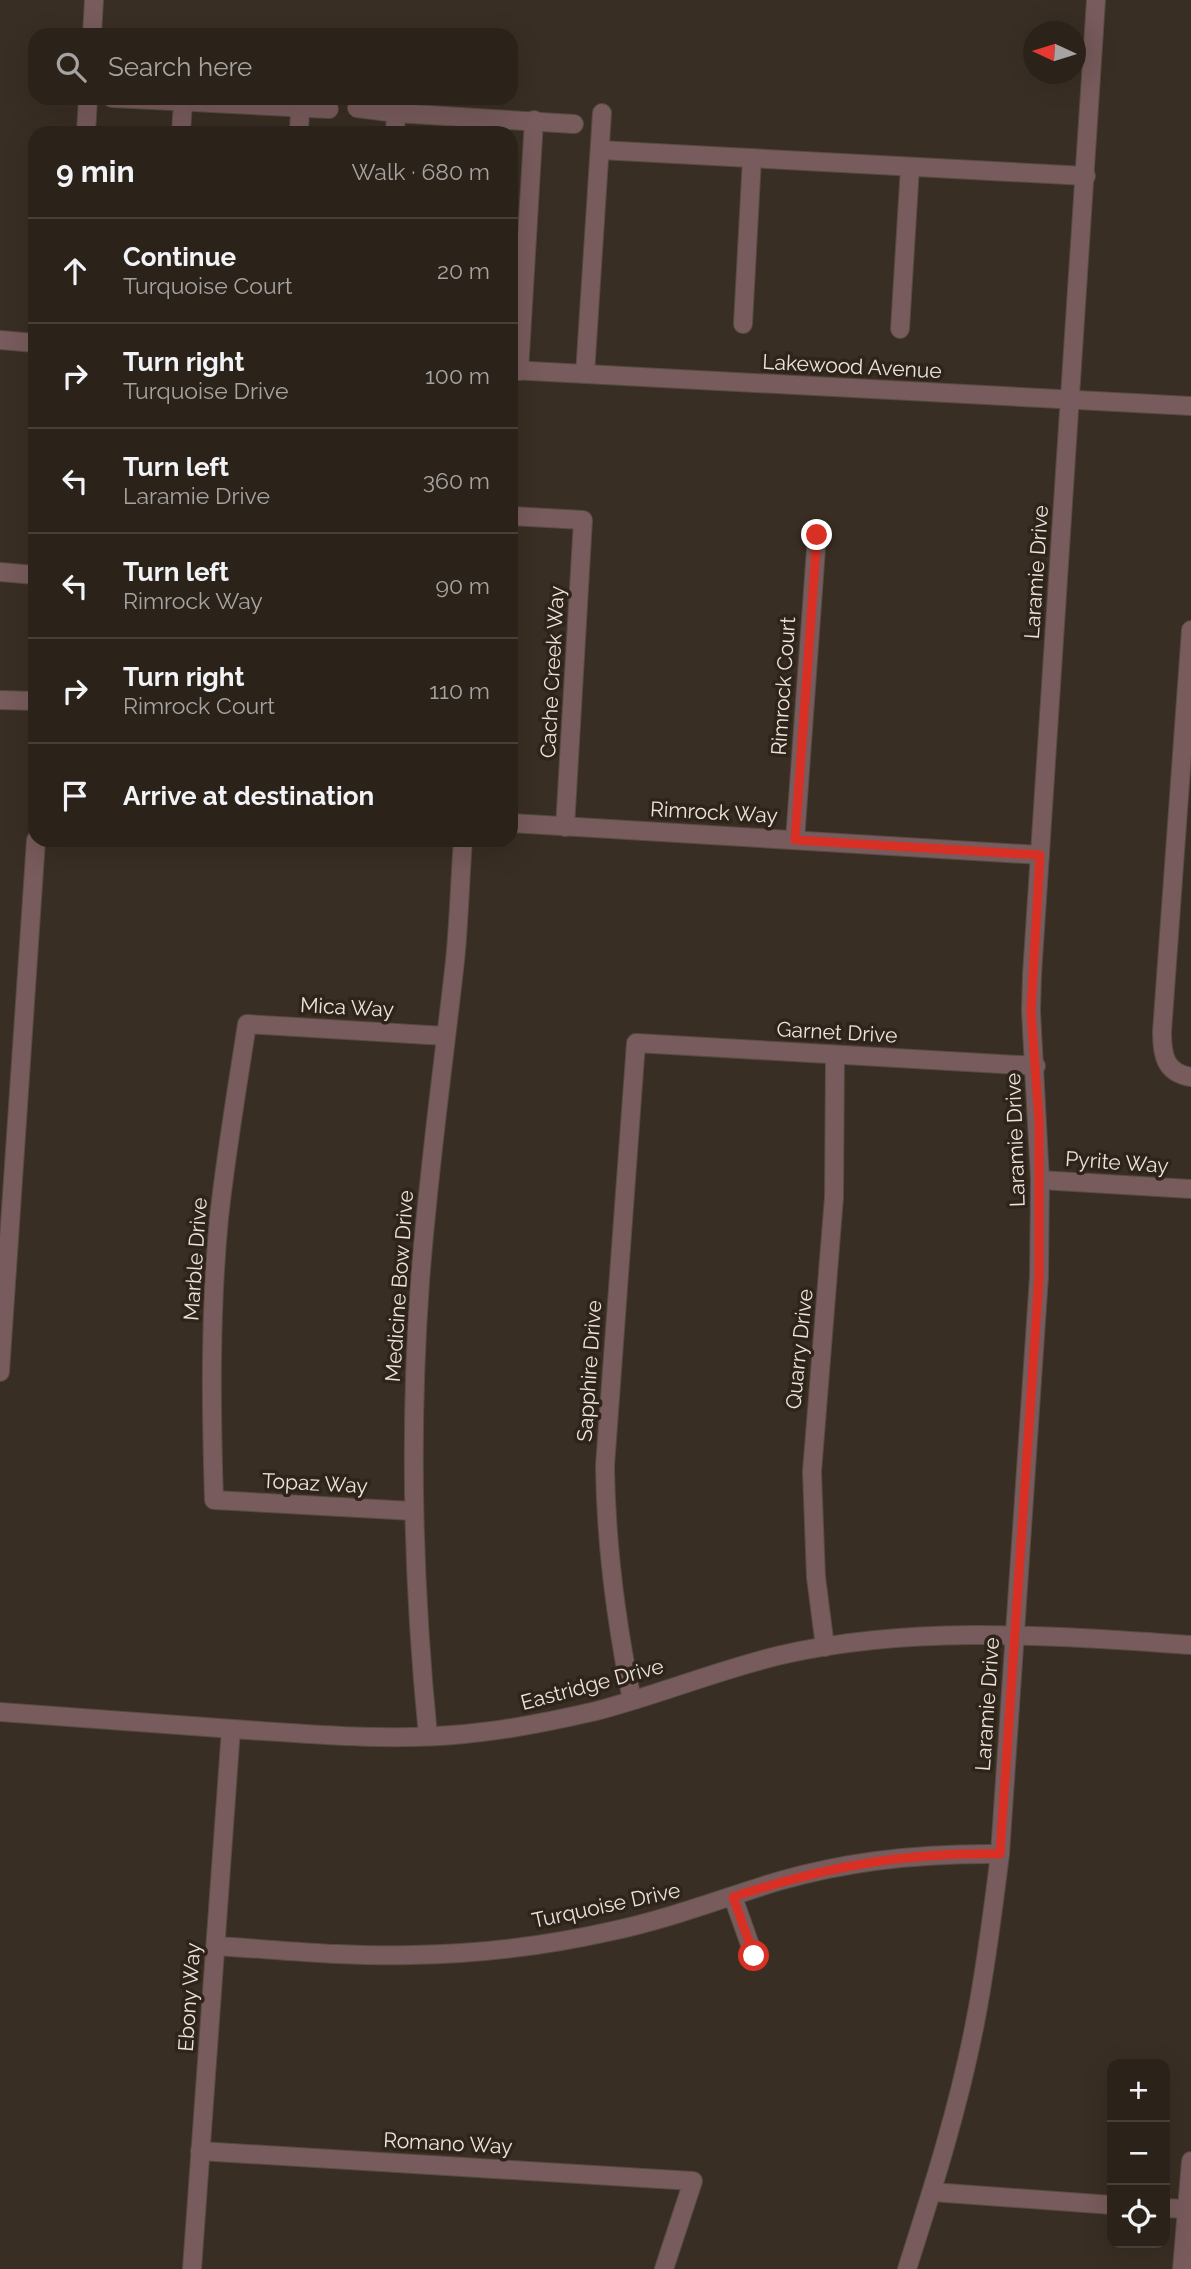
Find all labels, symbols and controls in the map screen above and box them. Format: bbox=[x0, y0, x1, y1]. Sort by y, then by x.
north arrow bbox=[1023, 21, 1086, 84]
search box bbox=[28, 28, 518, 105]
icon: search bbox=[52, 48, 90, 86]
text: Search here bbox=[108, 52, 252, 82]
text: 9 min bbox=[56, 154, 135, 189]
text: Walk · 680 m bbox=[352, 158, 490, 185]
text: Continue bbox=[123, 242, 236, 272]
icon: ahead bbox=[56, 252, 94, 290]
text: 20 m bbox=[437, 257, 490, 284]
text: Turquoise Court bbox=[123, 272, 292, 299]
text: Turn right bbox=[123, 347, 244, 377]
street label: Lakewood Avenue bbox=[762, 349, 942, 383]
icon: right bbox=[56, 357, 94, 395]
text: 100 m bbox=[425, 362, 490, 389]
text: Turquoise Drive bbox=[123, 377, 288, 404]
text: Turn left bbox=[123, 452, 229, 482]
icon: left bbox=[56, 462, 94, 500]
text: 360 m bbox=[423, 467, 490, 494]
text: Laramie Drive bbox=[123, 482, 270, 509]
street label: Laramie Drive bbox=[1019, 504, 1053, 640]
route end bbox=[801, 519, 832, 550]
text: Turn left bbox=[123, 557, 229, 587]
icon: left bbox=[56, 567, 94, 605]
text: 90 m bbox=[435, 572, 490, 599]
street label: Cache Creek Way bbox=[535, 585, 569, 759]
text: Rimrock Way bbox=[123, 587, 263, 614]
street label: Rimrock Court bbox=[766, 616, 800, 756]
text: Turn right bbox=[123, 662, 244, 692]
icon: right bbox=[56, 672, 94, 710]
text: 110 m bbox=[429, 677, 490, 704]
text: Rimrock Court bbox=[123, 692, 275, 719]
icon: arrive bbox=[56, 777, 94, 815]
text: Arrive at destination bbox=[123, 781, 374, 811]
street label: Rimrock Way bbox=[650, 796, 778, 828]
street label: Mica Way bbox=[299, 992, 395, 1022]
street label: Garnet Drive bbox=[776, 1016, 898, 1048]
street label: Laramie Drive bbox=[1000, 1073, 1030, 1207]
street label: Pyrite Way bbox=[1064, 1146, 1170, 1178]
street label: Medicine Bow Drive bbox=[380, 1189, 418, 1383]
street label: Marble Drive bbox=[178, 1196, 212, 1322]
street label: Quarry Drive bbox=[780, 1288, 818, 1410]
street label: Sapphire Drive bbox=[572, 1299, 606, 1443]
street label: Topaz Way bbox=[262, 1468, 368, 1498]
street label: Laramie Drive bbox=[970, 1636, 1004, 1772]
street label: Eastridge Drive bbox=[518, 1653, 666, 1715]
street label: Turquoise Drive bbox=[530, 1877, 682, 1933]
route start bbox=[738, 1940, 769, 1971]
street label: Ebony Way bbox=[173, 1942, 205, 2052]
map controls bbox=[1107, 2059, 1170, 2248]
button: + bbox=[1107, 2059, 1170, 2122]
button: − bbox=[1107, 2122, 1170, 2185]
street label: Romano Way bbox=[383, 2127, 513, 2159]
button: locate bbox=[1107, 2185, 1170, 2248]

